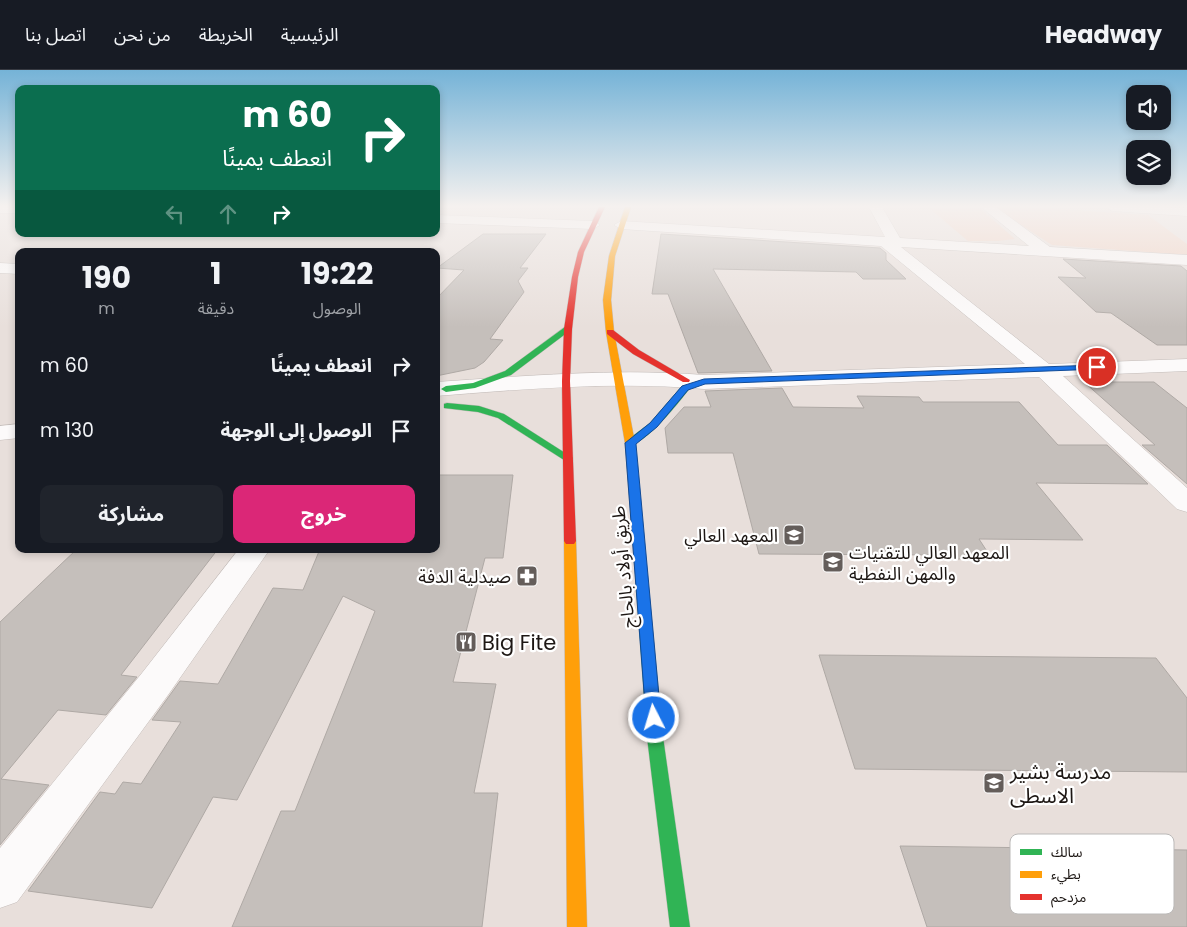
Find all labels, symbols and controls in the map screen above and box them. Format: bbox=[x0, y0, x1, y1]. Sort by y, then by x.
text: Headway bbox=[1045, 18, 1162, 51]
text: اتصل بنا bbox=[25, 22, 86, 47]
text: من نحن bbox=[114, 22, 171, 47]
text: الخريطة bbox=[199, 22, 253, 47]
text: الرئيسية bbox=[281, 22, 339, 47]
map controls bbox=[1126, 85, 1171, 185]
button: sound bbox=[1126, 85, 1171, 130]
text: 60 m bbox=[242, 90, 332, 139]
icon: right bbox=[350, 105, 415, 170]
button: layers bbox=[1126, 140, 1171, 185]
text: انعطف يمينًا bbox=[222, 143, 332, 174]
icon: left bbox=[161, 200, 189, 228]
icon: ahead bbox=[214, 200, 242, 228]
icon: right bbox=[267, 200, 295, 228]
text: 1 bbox=[210, 252, 222, 295]
text: 19:22 bbox=[301, 252, 373, 295]
text: 190 bbox=[82, 256, 131, 299]
text: m bbox=[98, 297, 115, 320]
text: دقيقة bbox=[198, 297, 234, 320]
text: الوصول bbox=[313, 297, 361, 320]
pin bbox=[1076, 346, 1118, 388]
text: 60 m bbox=[40, 352, 89, 379]
text: انعطف يمينًا bbox=[271, 352, 372, 379]
icon: right bbox=[387, 352, 415, 380]
icon: arrive bbox=[1083, 353, 1111, 381]
text: 130 m bbox=[40, 417, 94, 444]
text: الوصول إلى الوجهة bbox=[220, 417, 372, 444]
icon: arrive bbox=[387, 417, 415, 445]
button: مشاركة bbox=[40, 485, 223, 543]
button: خروج bbox=[233, 485, 415, 543]
street label: طريق أولاد بالحاج bbox=[605, 505, 642, 629]
place label: المعهد العالي bbox=[684, 523, 778, 549]
school or university icon: المعهد العالي bbox=[782, 523, 806, 547]
place label: المعهد العالي للتقنيات والمهن النفطية bbox=[849, 540, 1009, 586]
school or university icon: المعهد العالي للتقنيات والمهن النفطية bbox=[821, 550, 845, 574]
place label: صيدلية الدفة bbox=[418, 564, 511, 589]
pharmacy icon: صيدلية الدفة bbox=[515, 564, 539, 588]
place label: Big Fite bbox=[482, 628, 556, 657]
restaurant icon: Big Fite bbox=[454, 630, 478, 654]
position arrow bbox=[627, 691, 679, 743]
place label: مدرسة بشير الاسطى bbox=[1009, 757, 1111, 810]
school or university icon: مدرسة بشير الاسطى bbox=[982, 771, 1006, 795]
legend bbox=[1010, 834, 1174, 914]
text: سالك bbox=[1051, 842, 1083, 862]
text: بطيء bbox=[1051, 864, 1081, 885]
text: مزدحم bbox=[1051, 887, 1086, 908]

